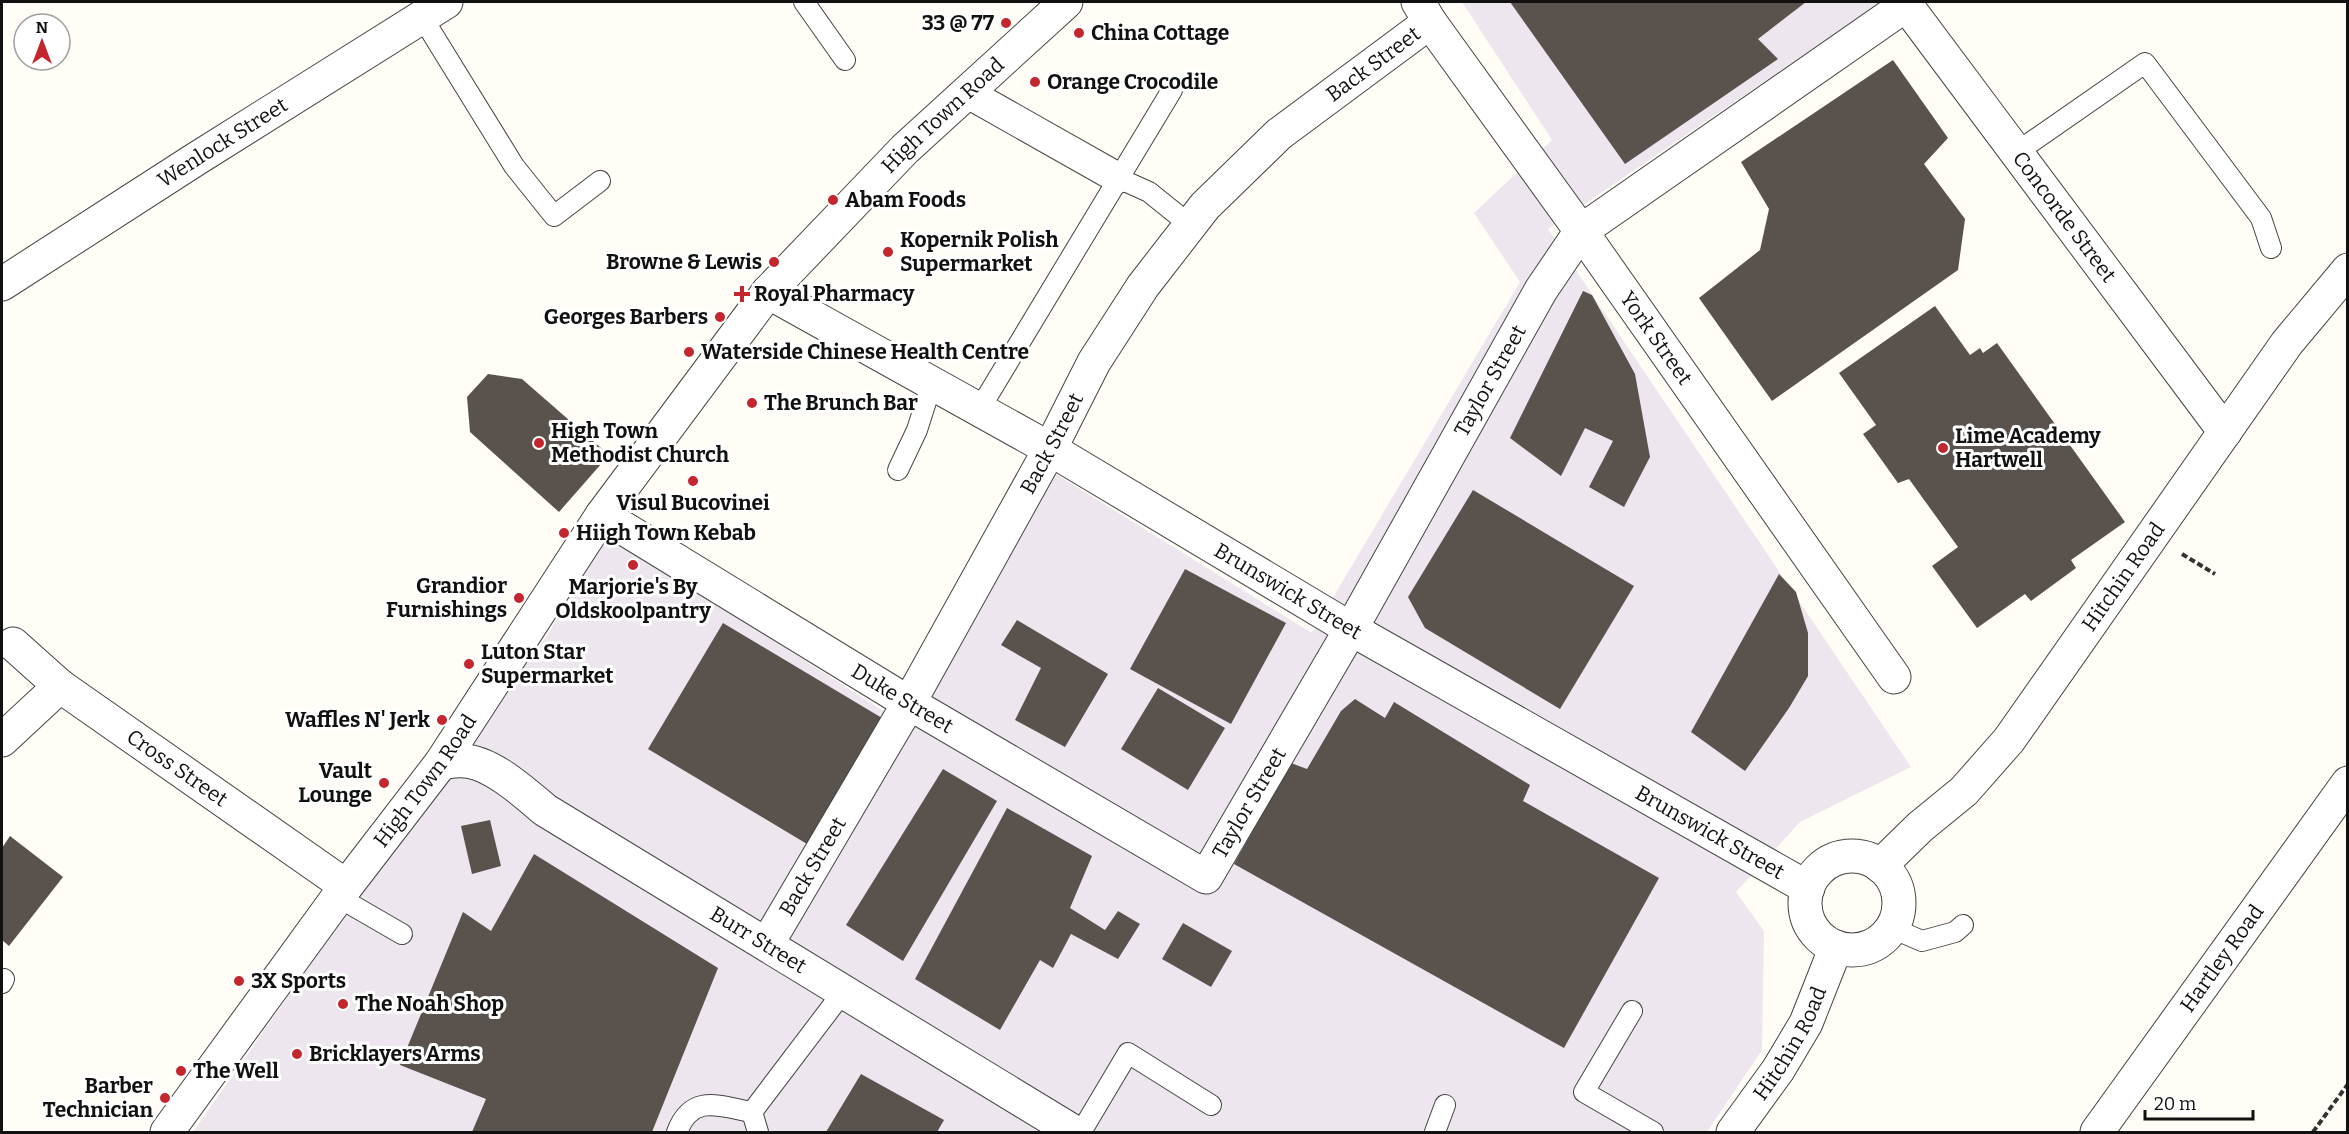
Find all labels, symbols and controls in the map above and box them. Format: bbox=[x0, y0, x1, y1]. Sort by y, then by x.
place label: 33 @ 77 bbox=[922, 10, 995, 36]
north arrow bbox=[12, 12, 72, 72]
marker: 33 @ 77 bbox=[999, 16, 1013, 30]
text: N bbox=[36, 18, 48, 37]
place label: China Cottage bbox=[1091, 20, 1229, 46]
street label: Back Street bbox=[1321, 21, 1426, 107]
marker: China Cottage bbox=[1072, 26, 1086, 40]
street label: High Town Road bbox=[876, 52, 1010, 179]
place label: Orange Crocodile bbox=[1047, 69, 1218, 95]
marker: Orange Crocodile bbox=[1028, 75, 1042, 89]
street label: Wenlock Street bbox=[153, 92, 293, 193]
street label: Concorde Street bbox=[2007, 146, 2122, 288]
place label: Abam Foods bbox=[845, 187, 966, 213]
marker: Abam Foods bbox=[826, 193, 840, 207]
place label: Kopernik Polish Supermarket bbox=[900, 227, 1059, 277]
marker: Kopernik Polish Supermarket bbox=[881, 245, 895, 259]
place label: Browne & Lewis bbox=[606, 249, 762, 275]
marker: Browne & Lewis bbox=[767, 255, 781, 269]
place label: Royal Pharmacy bbox=[754, 281, 915, 307]
street label: York Street bbox=[1614, 286, 1698, 390]
marker: Royal Pharmacy bbox=[735, 287, 749, 301]
place label: Georges Barbers bbox=[544, 304, 708, 330]
marker: Georges Barbers bbox=[713, 310, 727, 324]
street label: Taylor Street bbox=[1448, 320, 1532, 441]
place label: Waterside Chinese Health Centre bbox=[701, 339, 1029, 365]
marker: Waterside Chinese Health Centre bbox=[682, 345, 696, 359]
street label: Back Street bbox=[1015, 388, 1089, 499]
place label: The Brunch Bar bbox=[764, 390, 918, 416]
marker: The Brunch Bar bbox=[745, 396, 759, 410]
place label: High Town Methodist Church bbox=[551, 418, 730, 468]
place label: Lime Academy Hartwell bbox=[1955, 423, 2101, 473]
marker: High Town Methodist Church bbox=[532, 436, 546, 450]
marker: Lime Academy Hartwell bbox=[1936, 441, 1950, 455]
marker: Visul Bucovinei bbox=[686, 474, 700, 488]
place label: Visul Bucovinei bbox=[616, 490, 770, 516]
street label: Hitchin Road bbox=[2076, 517, 2170, 636]
place label: Hiigh Town Kebab bbox=[576, 520, 756, 546]
marker: Hiigh Town Kebab bbox=[557, 526, 571, 540]
street label: Brunswick Street bbox=[1210, 537, 1367, 645]
marker: Marjorie's By Oldskoolpantry bbox=[626, 558, 640, 572]
place label: Grandior Furnishings bbox=[386, 573, 507, 623]
place label: Marjorie's By Oldskoolpantry bbox=[555, 574, 711, 624]
marker: Grandior Furnishings bbox=[512, 591, 526, 605]
place label: Luton Star Supermarket bbox=[481, 639, 614, 689]
marker: Luton Star Supermarket bbox=[462, 657, 476, 671]
street label: Duke Street bbox=[847, 658, 958, 739]
place label: Waffles N' Jerk bbox=[285, 707, 431, 733]
street label: High Town Road bbox=[368, 709, 482, 852]
marker: Waffles N' Jerk bbox=[435, 713, 449, 727]
street label: Cross Street bbox=[122, 724, 233, 812]
street label: Taylor Street bbox=[1207, 743, 1292, 863]
place label: Vault Lounge bbox=[298, 758, 373, 808]
marker: Vault Lounge bbox=[377, 776, 391, 790]
street label: Brunswick Street bbox=[1631, 780, 1789, 885]
street label: Back Street bbox=[773, 812, 852, 921]
street label: Hartley Road bbox=[2174, 899, 2269, 1017]
street label: Burr Street bbox=[705, 901, 812, 979]
place label: 3X Sports bbox=[251, 968, 346, 994]
marker: 3X Sports bbox=[232, 974, 246, 988]
street label: Hitchin Road bbox=[1747, 983, 1832, 1105]
place label: The Noah Shop bbox=[355, 991, 504, 1017]
marker: The Noah Shop bbox=[336, 997, 350, 1011]
place label: Bricklayers Arms bbox=[309, 1041, 481, 1067]
marker: Bricklayers Arms bbox=[290, 1047, 304, 1061]
place label: The Well bbox=[193, 1058, 279, 1084]
marker: The Well bbox=[174, 1064, 188, 1078]
place label: Barber Technician bbox=[43, 1073, 153, 1123]
scale bar bbox=[2145, 1083, 2253, 1121]
marker: Barber Technician bbox=[158, 1091, 172, 1105]
text: 20 m bbox=[2154, 1093, 2196, 1115]

